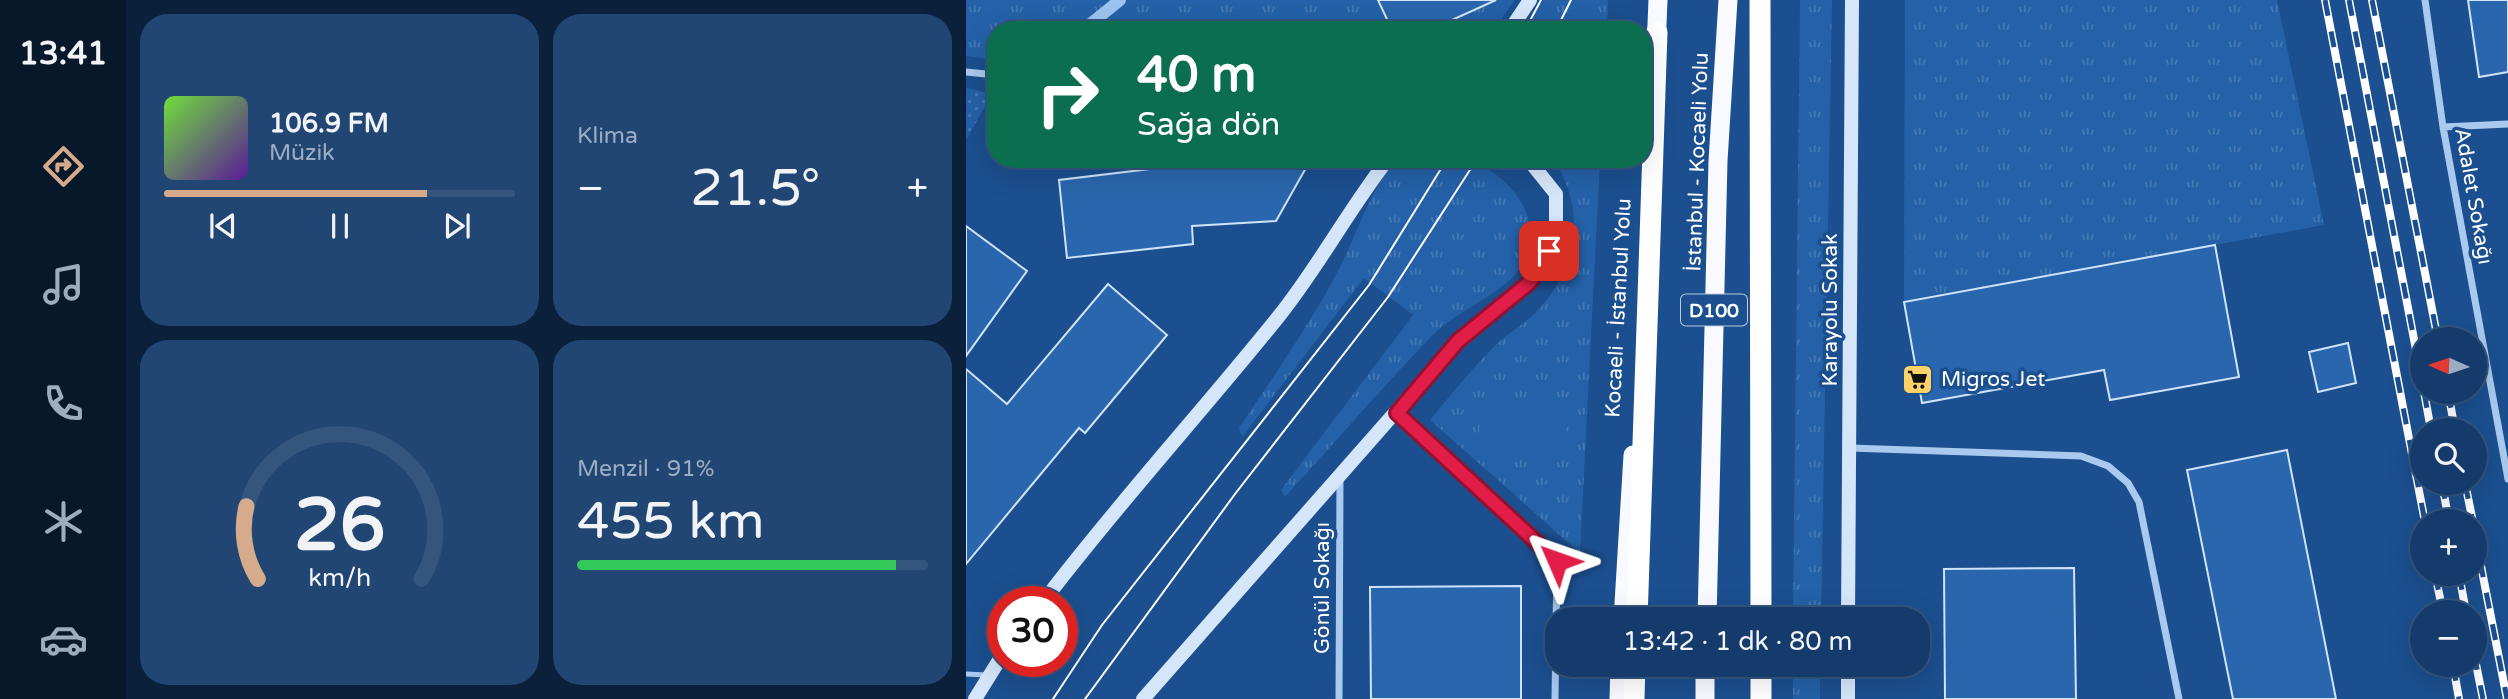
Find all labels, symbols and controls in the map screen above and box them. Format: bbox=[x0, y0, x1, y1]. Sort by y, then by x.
text: 13:41 bbox=[19, 35, 107, 73]
text: 40 m bbox=[1137, 46, 1256, 105]
icon: right bbox=[1022, 49, 1113, 140]
street label: İstanbul - Kocaeli Yolu bbox=[1681, 52, 1714, 272]
text: Sağa dön bbox=[1137, 106, 1280, 144]
text: 106.9 FM bbox=[269, 108, 389, 139]
text: Klima bbox=[577, 122, 638, 150]
street label: Adalet Sokağı bbox=[2449, 126, 2498, 266]
text: Müzik bbox=[269, 139, 335, 167]
icon: directions bbox=[39, 142, 88, 191]
text: 21.5° bbox=[690, 157, 820, 220]
text: − bbox=[577, 166, 604, 212]
text: + bbox=[907, 166, 928, 212]
street label: Kocaeli - İstanbul Yolu bbox=[1600, 198, 1637, 418]
icon: previous bbox=[204, 207, 242, 245]
icon: pause bbox=[321, 207, 359, 245]
icon: next bbox=[438, 207, 476, 245]
pin bbox=[1519, 221, 1579, 281]
icon: arrive bbox=[1530, 232, 1568, 270]
street label: Karayolu Sokak bbox=[1818, 233, 1843, 387]
icon: music bbox=[39, 260, 88, 309]
road number: D100 bbox=[1681, 294, 1747, 326]
north arrow bbox=[2410, 327, 2487, 404]
map controls bbox=[2410, 327, 2487, 677]
supermarket icon: Migros Jet bbox=[1901, 362, 1935, 396]
place label: Migros Jet bbox=[1941, 367, 2045, 392]
icon: phone bbox=[39, 379, 88, 428]
button: search bbox=[2410, 418, 2487, 495]
text: Menzil · 91% bbox=[577, 455, 714, 483]
text: 26 bbox=[294, 482, 385, 570]
text: 455 km bbox=[577, 490, 765, 553]
icon: climate bbox=[39, 497, 88, 546]
button: + bbox=[2410, 509, 2487, 586]
street label: Gönül Sokağı bbox=[1310, 522, 1335, 654]
position arrow bbox=[1520, 524, 1594, 598]
text: km/h bbox=[308, 562, 371, 592]
speed limit sign: 30 bbox=[987, 586, 1078, 677]
button: − bbox=[2410, 600, 2487, 677]
icon: car bbox=[39, 615, 88, 664]
text: 13:42 · 1 dk · 80 m bbox=[1623, 626, 1852, 657]

